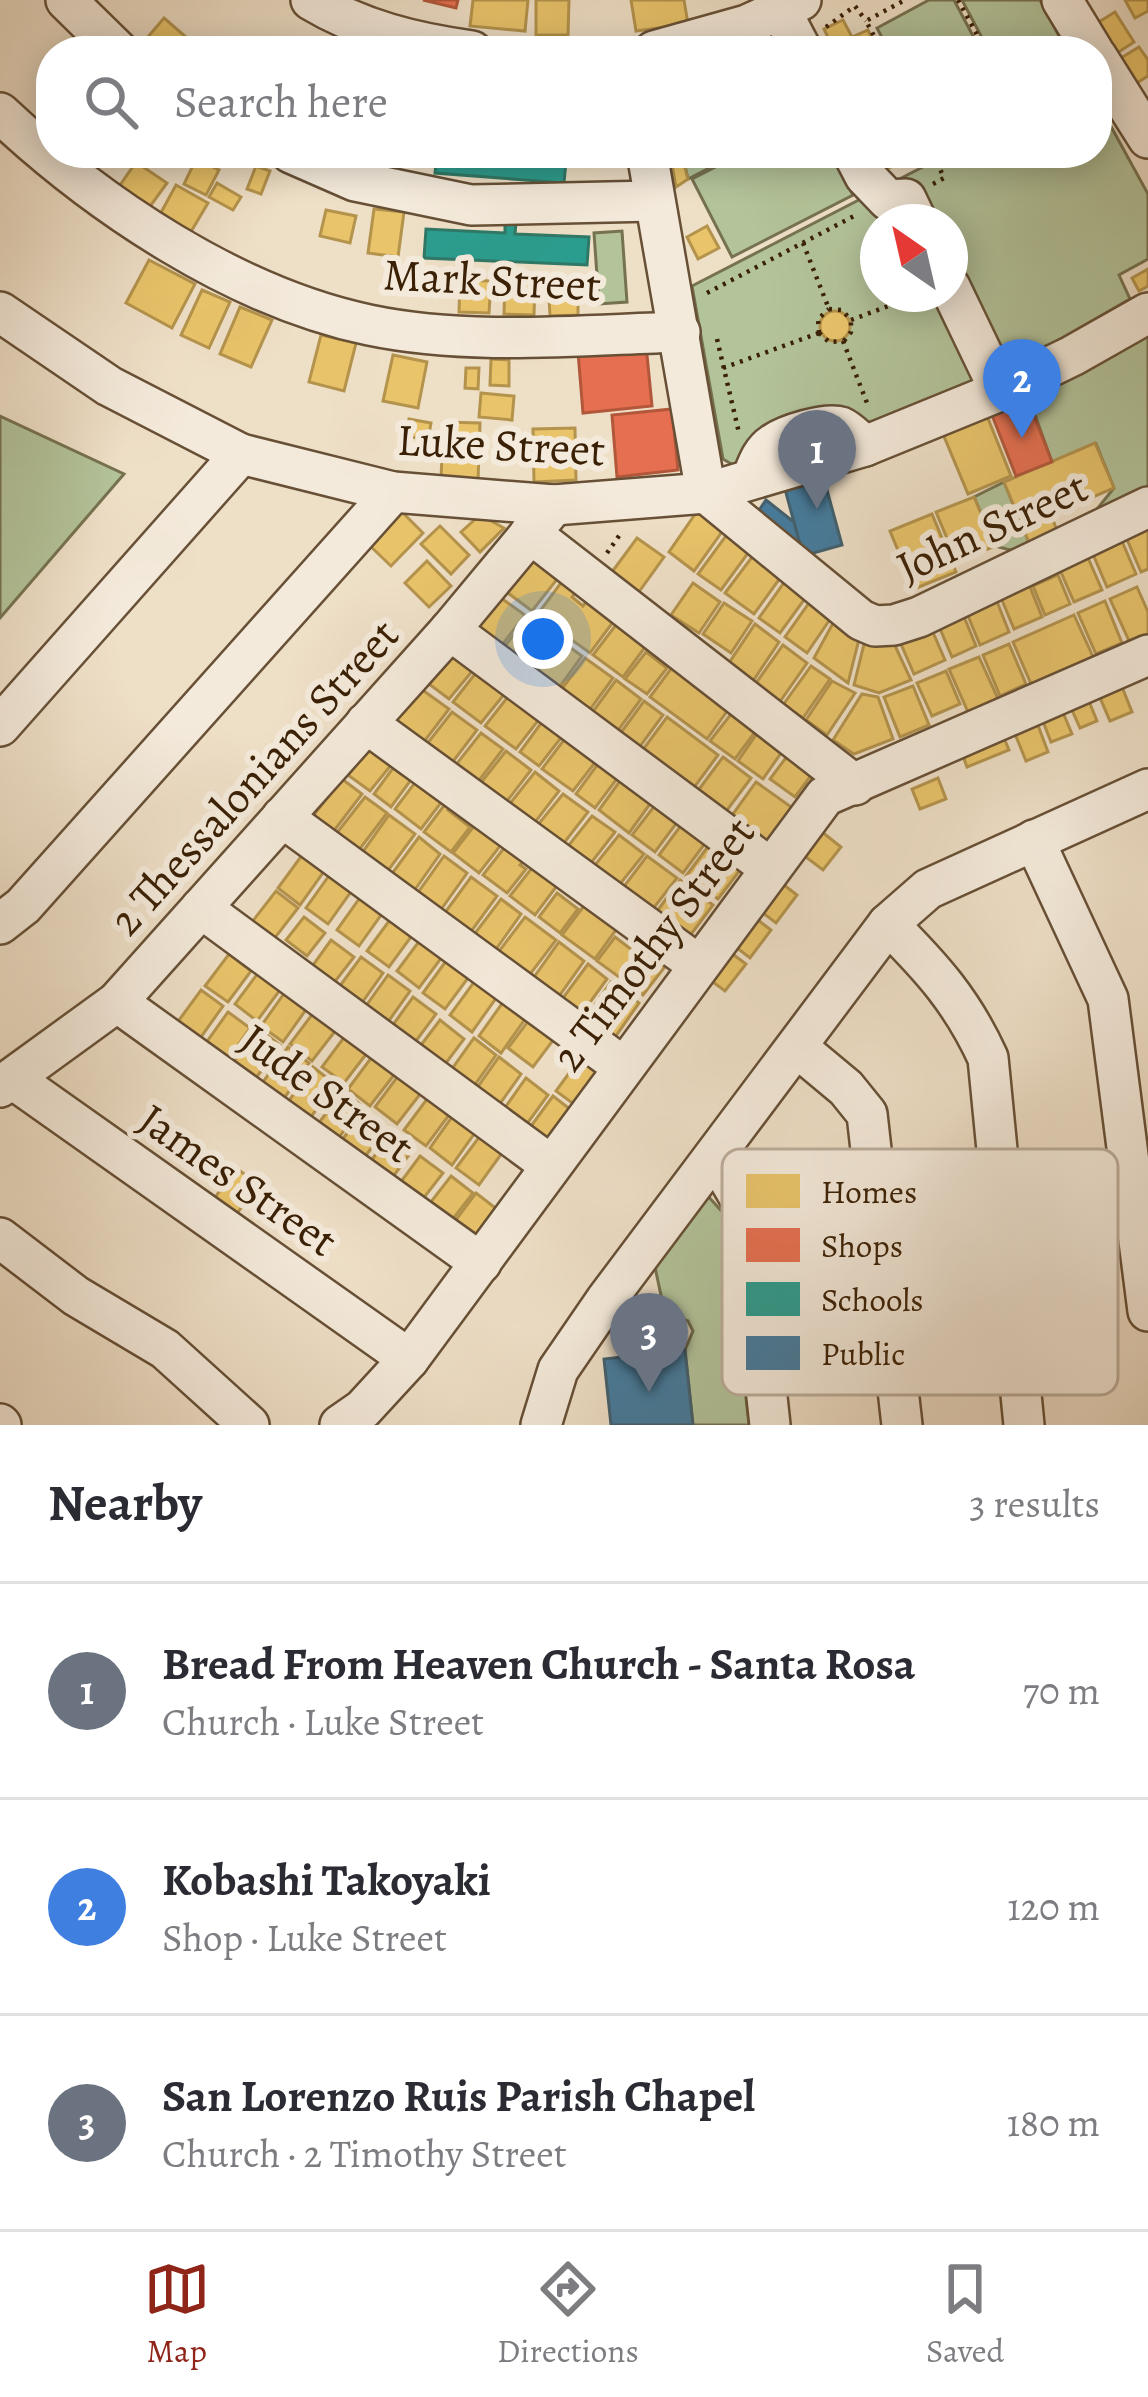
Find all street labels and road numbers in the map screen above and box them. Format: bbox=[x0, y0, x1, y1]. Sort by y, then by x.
street label: Mark Street bbox=[382, 243, 603, 317]
street label: Luke Street bbox=[395, 409, 607, 481]
street label: John Street bbox=[887, 456, 1097, 598]
street label: 2 Thessalonians Street bbox=[95, 605, 413, 949]
street label: 2 Timothy Street bbox=[537, 804, 769, 1084]
street label: Jude Street bbox=[227, 1009, 427, 1177]
street label: James Street bbox=[126, 1089, 350, 1271]

